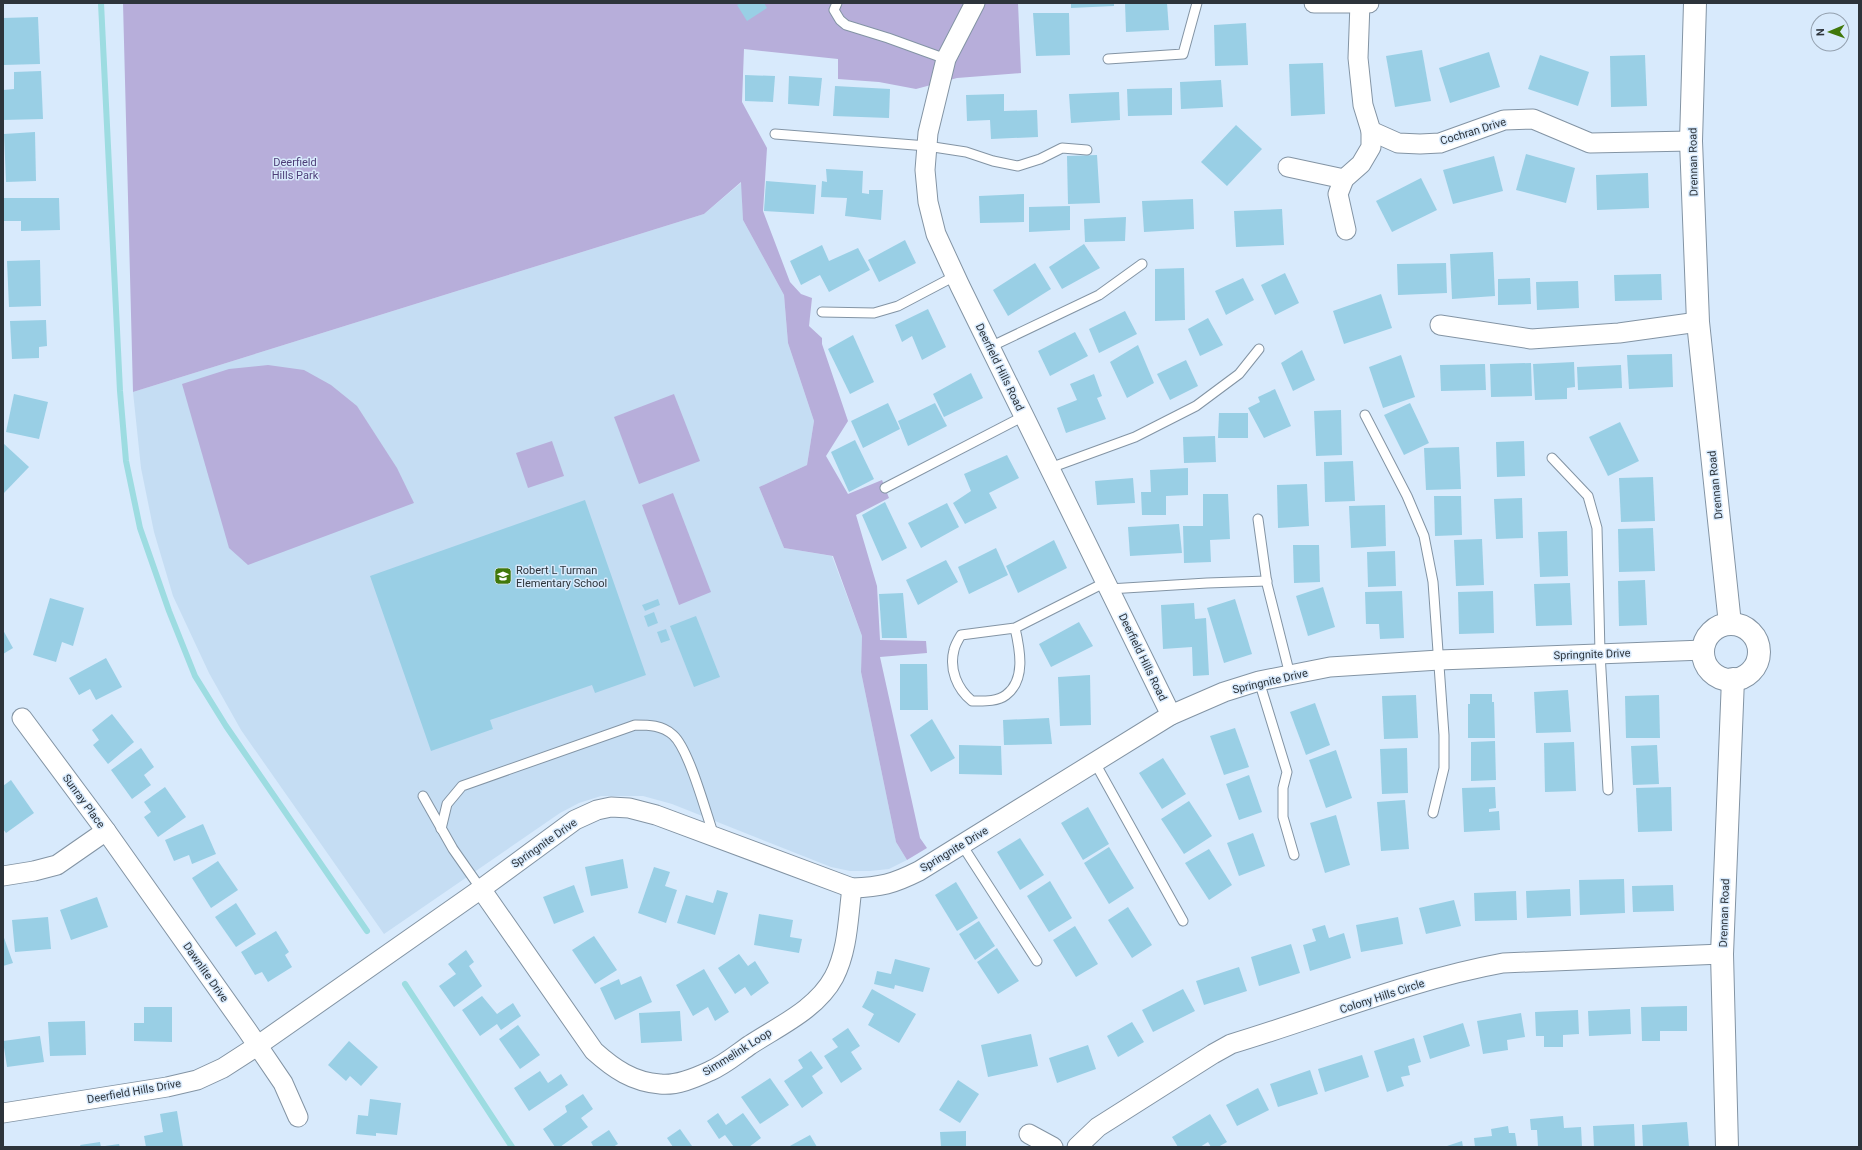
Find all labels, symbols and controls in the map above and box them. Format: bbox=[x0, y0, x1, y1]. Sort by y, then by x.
north arrow bbox=[1810, 12, 1850, 52]
text: N bbox=[1814, 28, 1827, 36]
street label: Cochran Drive bbox=[1439, 115, 1508, 148]
street label: Drennan Road bbox=[1686, 127, 1701, 197]
park label: Deerfield Hills Park bbox=[272, 156, 319, 182]
street label: Deerfield Hills Road bbox=[973, 321, 1026, 413]
street label: Drennan Road bbox=[1705, 450, 1726, 520]
place label: Robert L Turman Elementary School bbox=[516, 564, 607, 590]
school or university icon: Robert L Turman Elementary School bbox=[493, 566, 513, 586]
street label: Deerfield Hills Road bbox=[1116, 611, 1169, 703]
street label: Springnite Drive bbox=[1553, 647, 1631, 662]
street label: Springnite Drive bbox=[1231, 666, 1309, 696]
street label: Sunray Place bbox=[60, 772, 108, 831]
street label: Springnite Drive bbox=[509, 816, 580, 871]
street label: Springnite Drive bbox=[918, 824, 991, 875]
street label: Drennan Road bbox=[1717, 878, 1732, 948]
street label: Dawnlite Drive bbox=[180, 940, 231, 1005]
street label: Colony Hills Circle bbox=[1338, 977, 1426, 1016]
street label: Simmelink Loop bbox=[700, 1026, 774, 1079]
street label: Deerfield Hills Drive bbox=[86, 1077, 182, 1106]

